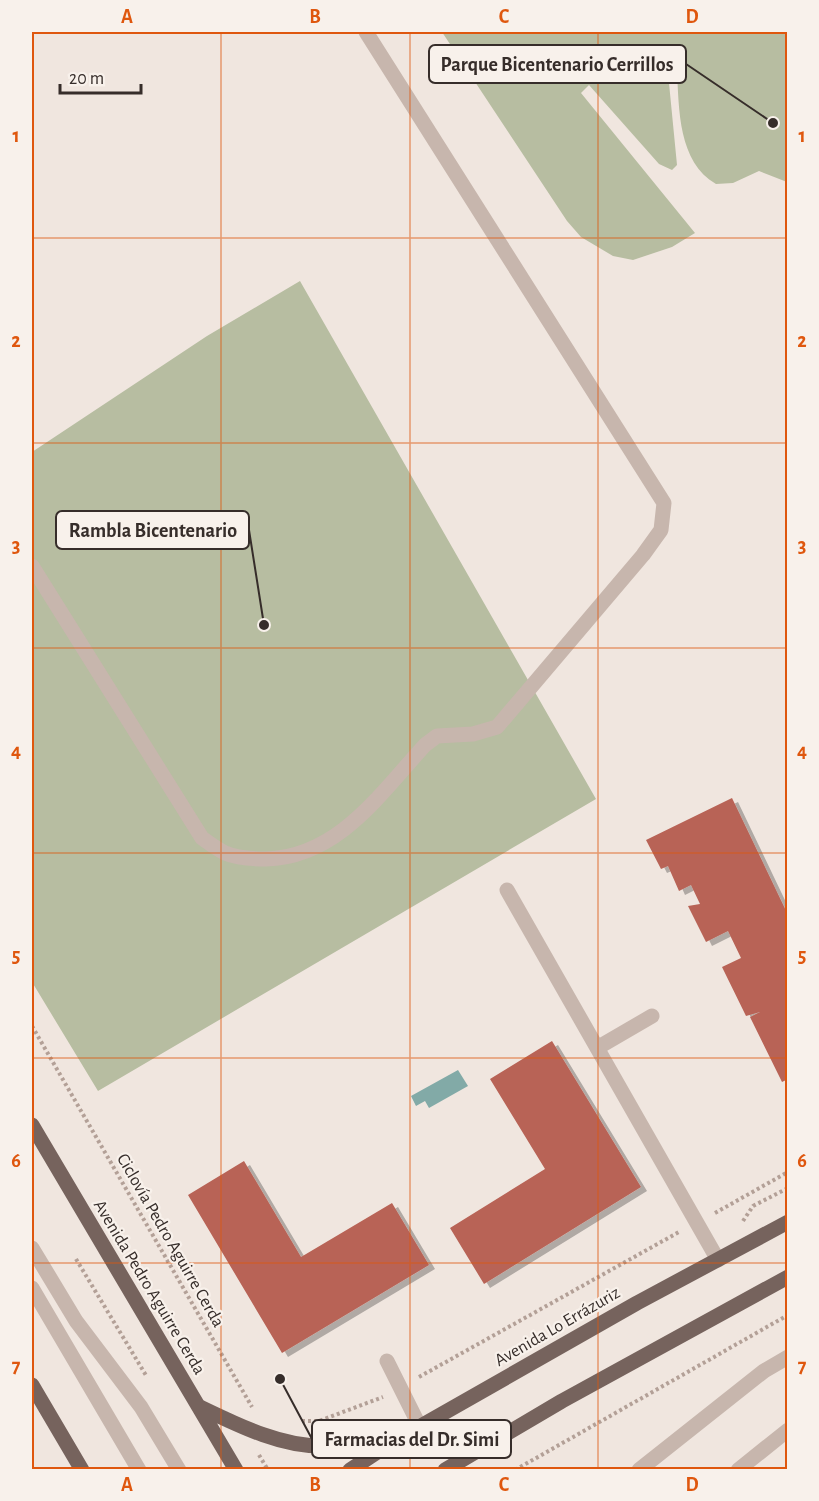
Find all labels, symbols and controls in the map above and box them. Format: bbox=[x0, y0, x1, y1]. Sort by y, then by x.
text: A bbox=[121, 7, 133, 27]
text: B bbox=[309, 7, 321, 27]
text: C bbox=[499, 7, 510, 27]
text: D bbox=[685, 7, 699, 27]
callout: Parque Bicentenario Cerrillos bbox=[429, 45, 686, 83]
text: Parque Bicentenario Cerrillos bbox=[441, 55, 674, 75]
scale bar bbox=[60, 57, 141, 95]
text: 20 m bbox=[69, 70, 104, 88]
text: 1 bbox=[12, 126, 20, 146]
text: 1 bbox=[798, 126, 806, 146]
text: 2 bbox=[11, 331, 21, 351]
text: 2 bbox=[797, 331, 807, 351]
callout: Rambla Bicentenario bbox=[56, 511, 249, 549]
text: Rambla Bicentenario bbox=[69, 521, 237, 541]
text: 3 bbox=[12, 536, 20, 556]
text: 3 bbox=[798, 536, 806, 556]
text: 4 bbox=[11, 741, 21, 761]
text: 4 bbox=[797, 741, 807, 761]
text: 5 bbox=[12, 946, 20, 966]
text: 5 bbox=[798, 946, 806, 966]
text: 6 bbox=[11, 1151, 21, 1171]
street label: Ciclovía Pedro Aguirre Cerda bbox=[113, 1151, 227, 1330]
text: 6 bbox=[797, 1151, 807, 1171]
street label: Avenida Pedro Aguirre Cerda bbox=[90, 1197, 208, 1378]
street label: Avenida Lo Errázuriz bbox=[492, 1284, 623, 1370]
text: 7 bbox=[12, 1356, 21, 1376]
text: 7 bbox=[798, 1356, 807, 1376]
callout: Farmacias del Dr. Simi bbox=[312, 1420, 511, 1458]
text: Farmacias del Dr. Simi bbox=[325, 1430, 499, 1450]
text: A bbox=[121, 1475, 133, 1495]
text: B bbox=[309, 1475, 321, 1495]
text: C bbox=[499, 1475, 510, 1495]
text: D bbox=[685, 1475, 699, 1495]

